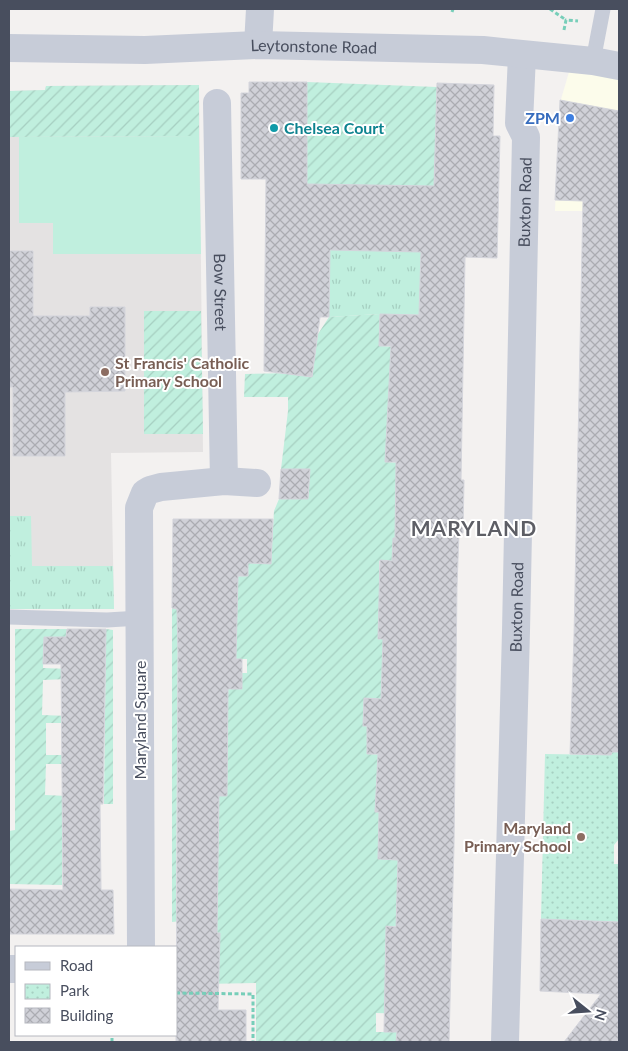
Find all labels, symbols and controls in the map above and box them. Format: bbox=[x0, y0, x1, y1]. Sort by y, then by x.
street label: Leytonstone Road bbox=[250, 35, 377, 57]
place label: ZPM bbox=[525, 108, 560, 127]
marker: ZPM bbox=[564, 112, 576, 124]
place label: Chelsea Court bbox=[284, 118, 384, 137]
marker: Chelsea Court bbox=[268, 122, 280, 134]
street label: Buxton Road bbox=[514, 157, 535, 248]
street label: Bow Street bbox=[211, 253, 231, 331]
place label: St Francis' Catholic Primary School bbox=[115, 353, 250, 390]
marker: St Francis' Catholic Primary School bbox=[99, 366, 111, 378]
district label: MARYLAND bbox=[411, 515, 537, 540]
street label: Buxton Road bbox=[505, 562, 526, 653]
street label: Maryland Square bbox=[130, 661, 149, 779]
place label: Maryland Primary School bbox=[464, 818, 571, 855]
marker: Maryland Primary School bbox=[575, 831, 587, 843]
legend bbox=[15, 946, 178, 1036]
text: Road bbox=[60, 956, 93, 974]
text: Park bbox=[60, 981, 90, 999]
north arrow bbox=[563, 986, 613, 1036]
text: Building bbox=[60, 1006, 113, 1024]
text: N bbox=[591, 1007, 611, 1023]

